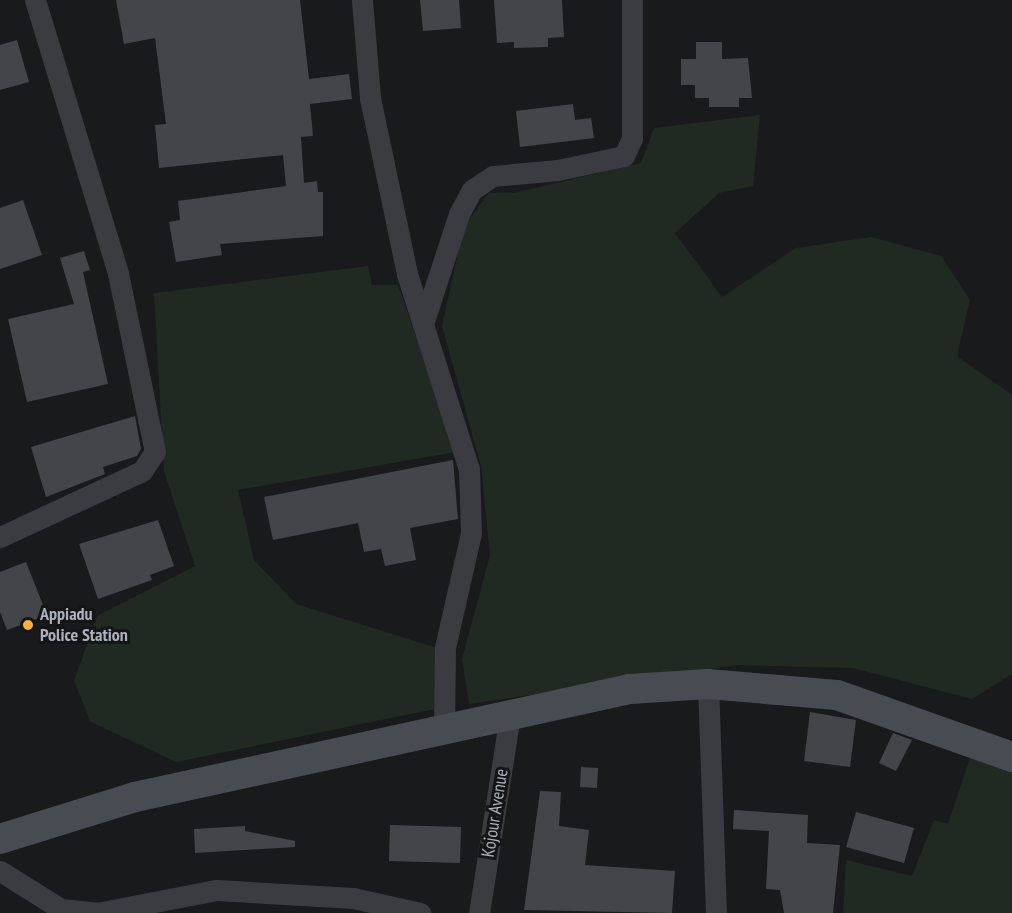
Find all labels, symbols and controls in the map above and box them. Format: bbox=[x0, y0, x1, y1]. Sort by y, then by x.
place label: Appiadu Police Station bbox=[40, 604, 128, 646]
marker: Appiadu Police Station bbox=[21, 618, 35, 632]
street label: Kojour Avenue bbox=[477, 767, 513, 859]

